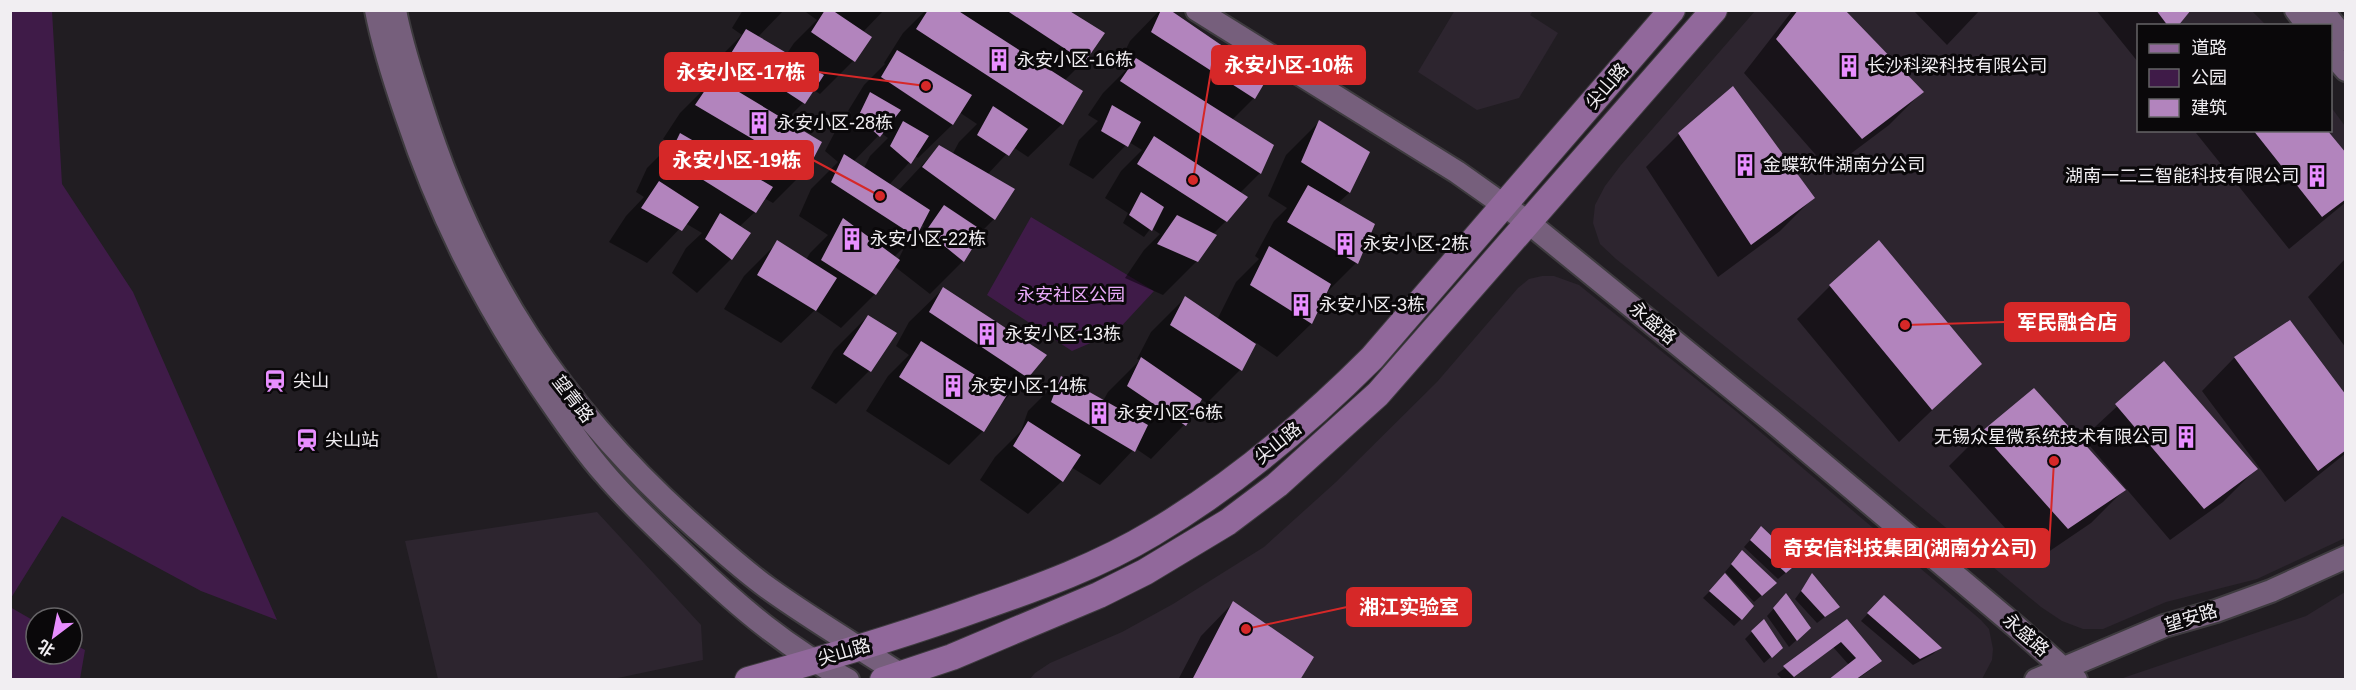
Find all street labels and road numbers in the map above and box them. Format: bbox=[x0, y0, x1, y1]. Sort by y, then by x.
street label: 尖山路 bbox=[1582, 59, 1632, 113]
street label: 永盛路 bbox=[1626, 298, 1680, 348]
street label: 望青路 bbox=[548, 372, 598, 426]
street label: 尖山路 bbox=[1251, 418, 1305, 468]
street label: 望安路 bbox=[2162, 601, 2220, 635]
street label: 永盛路 bbox=[1999, 610, 2053, 660]
street label: 尖山路 bbox=[815, 635, 873, 669]

